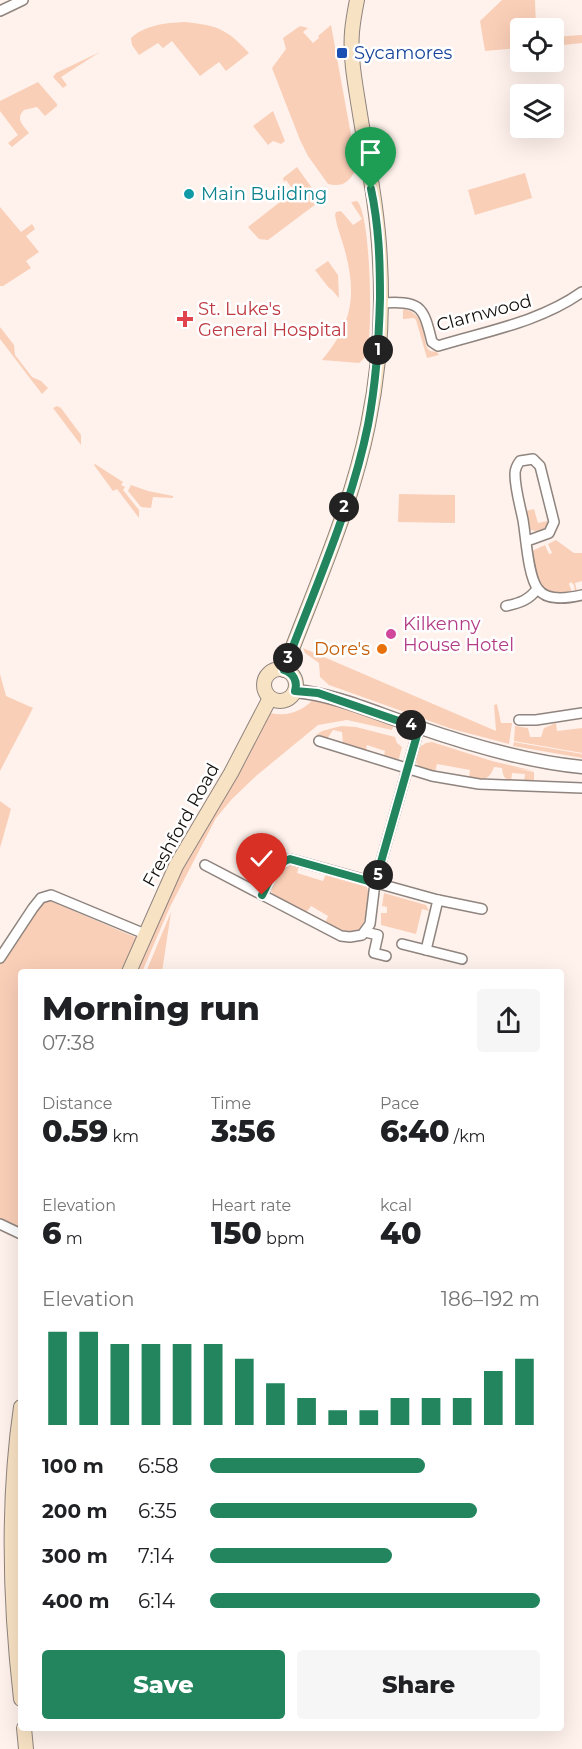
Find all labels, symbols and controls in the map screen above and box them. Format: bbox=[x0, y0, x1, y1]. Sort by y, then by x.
map controls bbox=[510, 18, 564, 138]
button: locate bbox=[510, 18, 564, 72]
place label: Sycamores bbox=[354, 42, 453, 64]
marker: Sycamores bbox=[335, 46, 349, 60]
button: layers bbox=[510, 84, 564, 138]
pin bbox=[345, 127, 396, 189]
icon: arrive bbox=[354, 136, 387, 169]
place label: Main Building bbox=[201, 183, 327, 205]
marker: Main Building bbox=[182, 187, 196, 201]
street label: Clarnwood bbox=[434, 290, 534, 336]
place label: St. Luke's General Hospital bbox=[198, 298, 347, 341]
marker: St. Luke's General Hospital bbox=[176, 310, 194, 328]
pin: 1 bbox=[363, 335, 393, 365]
text: 1 bbox=[375, 340, 381, 359]
pin: 2 bbox=[329, 492, 359, 522]
text: 2 bbox=[339, 497, 349, 516]
place label: Kilkenny House Hotel bbox=[403, 613, 514, 656]
marker: Kilkenny House Hotel bbox=[384, 627, 398, 641]
place label: Dore's bbox=[314, 638, 370, 660]
marker: Dore's bbox=[375, 642, 389, 656]
pin: 3 bbox=[273, 643, 303, 673]
text: 3 bbox=[283, 648, 293, 667]
pin: 4 bbox=[396, 710, 426, 740]
text: 4 bbox=[405, 715, 417, 734]
street label: Freshford Road bbox=[138, 759, 224, 891]
pin bbox=[236, 833, 287, 895]
icon: check bbox=[245, 842, 278, 875]
pin: 5 bbox=[363, 860, 393, 890]
text: 5 bbox=[373, 865, 383, 884]
text: Morning run bbox=[42, 988, 260, 1028]
button: share bbox=[477, 989, 540, 1052]
text: 07:38 bbox=[42, 1031, 95, 1055]
text: Distance bbox=[42, 1094, 112, 1113]
text: Time bbox=[211, 1094, 251, 1113]
text: Pace bbox=[380, 1094, 419, 1113]
text: 0.59 bbox=[42, 1113, 108, 1150]
text: 3:56 bbox=[211, 1113, 275, 1150]
text: 6:40 bbox=[380, 1113, 450, 1150]
text: km bbox=[108, 1127, 139, 1146]
text: /km bbox=[450, 1127, 486, 1146]
text: Elevation bbox=[42, 1196, 116, 1215]
text: Heart rate bbox=[211, 1196, 291, 1215]
text: kcal bbox=[380, 1196, 412, 1215]
text: 6 bbox=[42, 1215, 61, 1252]
text: 150 bbox=[211, 1215, 262, 1252]
text: 40 bbox=[380, 1215, 422, 1252]
text: m bbox=[61, 1229, 83, 1248]
text: bpm bbox=[262, 1229, 305, 1248]
text: Elevation bbox=[42, 1287, 134, 1311]
text: 186–192 m bbox=[441, 1287, 540, 1311]
text: 100 m bbox=[42, 1454, 104, 1478]
text: 6:58 bbox=[138, 1454, 179, 1478]
text: 200 m bbox=[42, 1499, 108, 1523]
text: 6:35 bbox=[138, 1499, 177, 1523]
text: 300 m bbox=[42, 1544, 108, 1568]
text: 7:14 bbox=[138, 1544, 174, 1568]
text: 400 m bbox=[42, 1589, 110, 1613]
text: 6:14 bbox=[138, 1589, 175, 1613]
button: Save bbox=[42, 1650, 285, 1719]
button: Share bbox=[297, 1650, 540, 1719]

